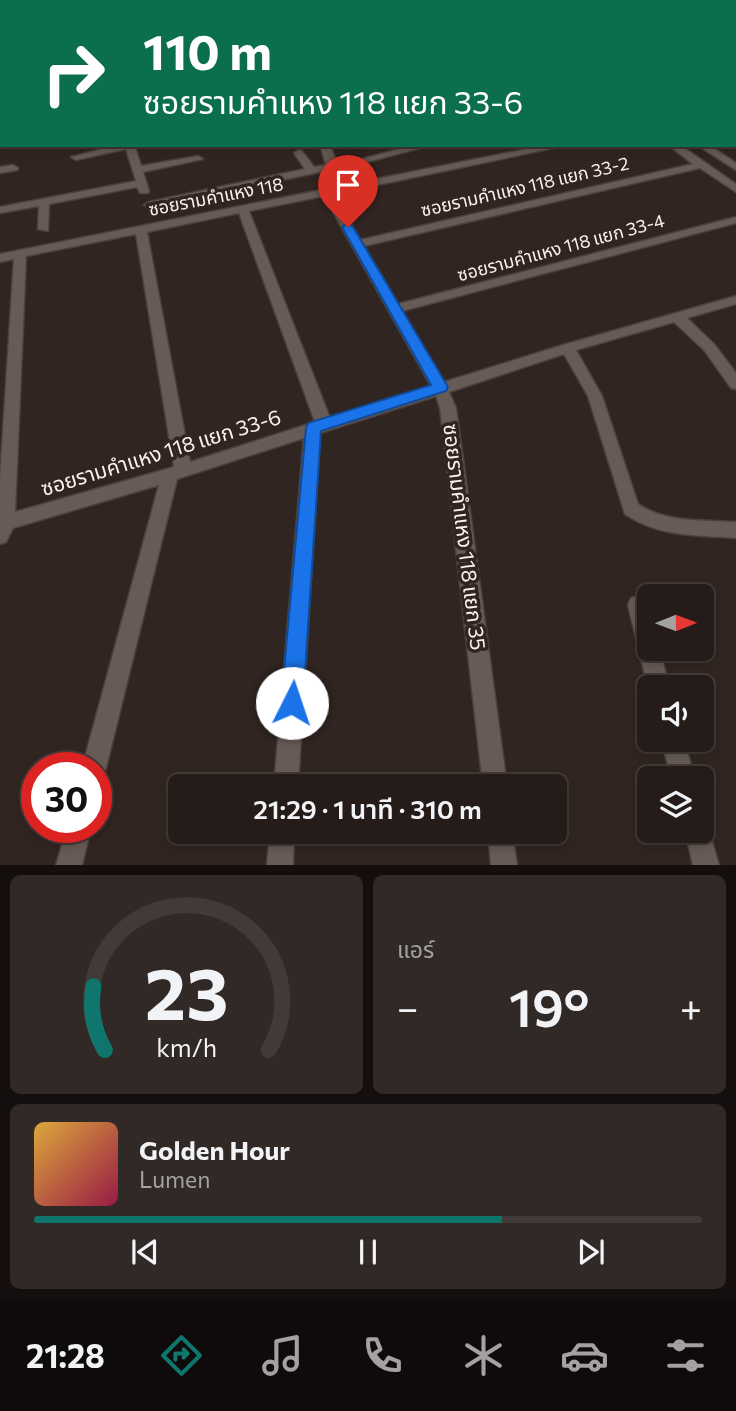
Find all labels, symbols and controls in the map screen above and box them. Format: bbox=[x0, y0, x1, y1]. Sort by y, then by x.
text: 110 m bbox=[143, 20, 272, 80]
icon: right bbox=[28, 28, 119, 119]
text: ซอยรามคำแหง 118 แยก 33-6 bbox=[143, 81, 523, 121]
street label: ซอยรามคำแหง 118 แยก 33-2 bbox=[419, 151, 631, 221]
pin bbox=[318, 155, 378, 227]
icon: arrive bbox=[329, 166, 367, 204]
street label: ซอยรามคำแหง 118 bbox=[147, 172, 285, 220]
street label: ซอยรามคำแหง 118 แยก 33-4 bbox=[455, 209, 667, 285]
street label: ซอยรามคำแหง 118 แยก 33-6 bbox=[38, 403, 284, 500]
street label: ซอยรามคำแหง 118 แยก 35 bbox=[439, 422, 492, 651]
north arrow bbox=[637, 584, 714, 662]
map controls bbox=[637, 584, 714, 843]
position arrow bbox=[255, 666, 329, 740]
button: sound bbox=[637, 675, 714, 752]
speed limit sign: 30 bbox=[21, 752, 112, 843]
button: layers bbox=[637, 766, 714, 843]
text: 21:29 · 1 นาที · 310 m bbox=[253, 793, 482, 824]
text: แอร์ bbox=[397, 935, 434, 963]
text: 23 bbox=[145, 947, 228, 1036]
text: 19° bbox=[509, 974, 589, 1038]
text: − bbox=[397, 983, 419, 1030]
text: + bbox=[680, 983, 702, 1030]
text: km/h bbox=[156, 1032, 217, 1062]
text: Golden Hour bbox=[139, 1134, 290, 1165]
text: Lumen bbox=[139, 1165, 210, 1193]
icon: previous bbox=[126, 1233, 164, 1271]
icon: pause bbox=[349, 1233, 387, 1271]
icon: next bbox=[572, 1233, 610, 1271]
icon: directions bbox=[157, 1331, 206, 1380]
icon: music bbox=[258, 1331, 307, 1380]
icon: phone bbox=[358, 1331, 407, 1380]
icon: climate bbox=[459, 1331, 508, 1380]
icon: car bbox=[560, 1331, 609, 1380]
icon: filters bbox=[661, 1331, 710, 1380]
text: 21:28 bbox=[26, 1335, 105, 1375]

